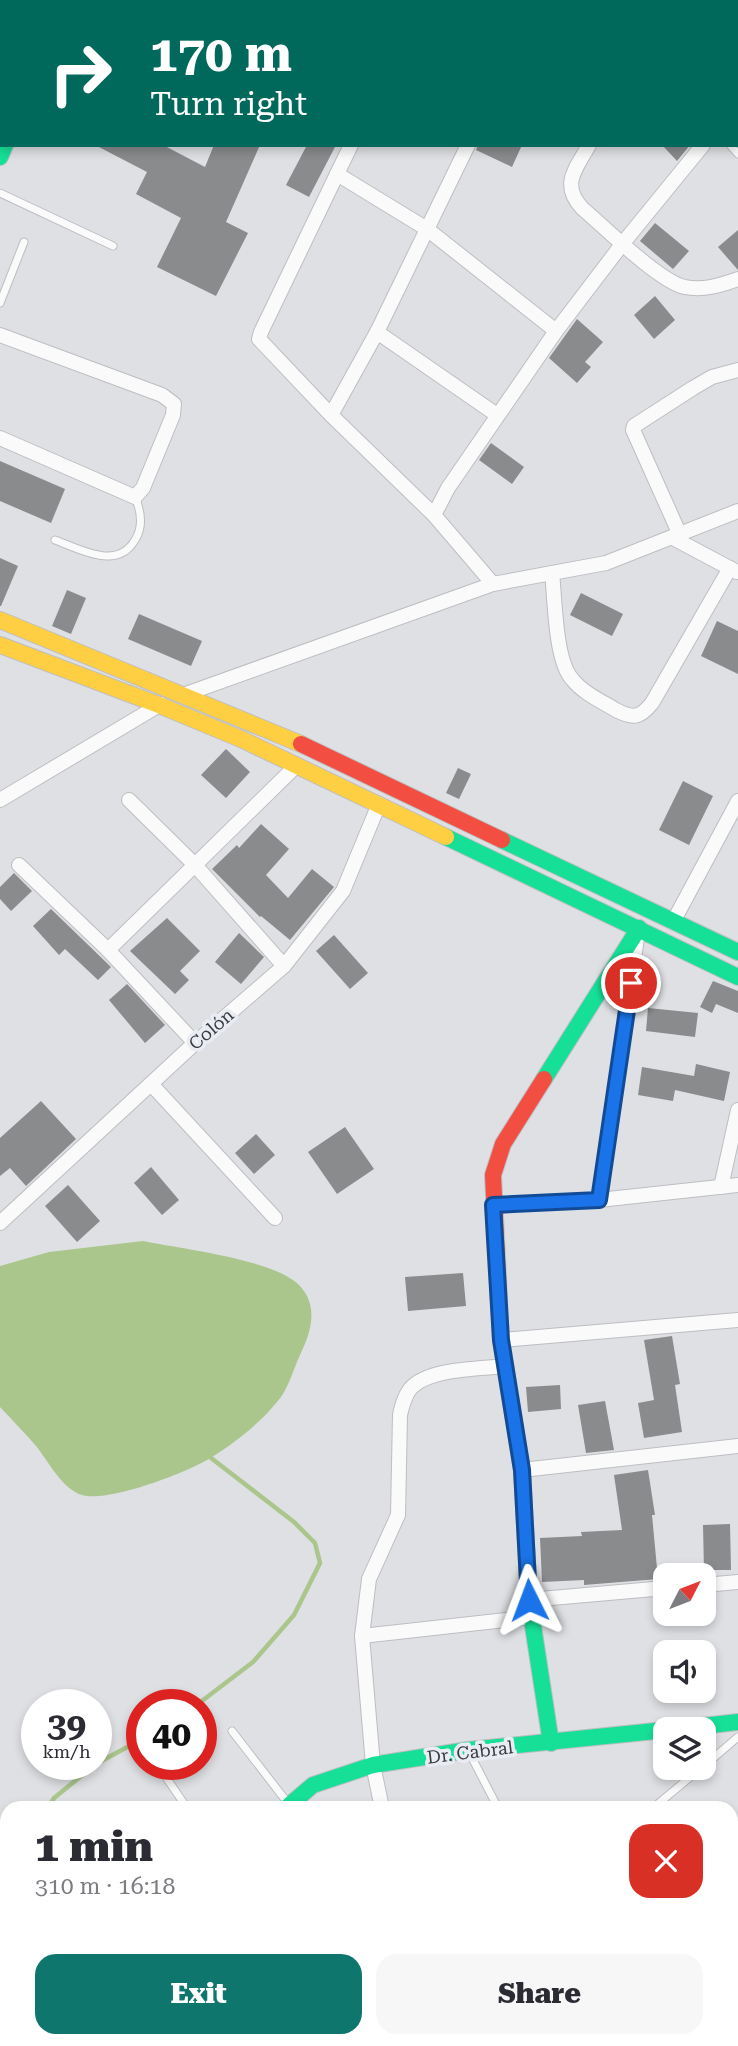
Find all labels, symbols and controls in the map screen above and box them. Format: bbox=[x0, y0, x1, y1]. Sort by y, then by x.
text: 170 m bbox=[150, 26, 292, 83]
icon: right bbox=[35, 28, 126, 119]
text: Turn right bbox=[150, 85, 307, 123]
pin bbox=[601, 953, 661, 1013]
icon: arrive bbox=[612, 964, 650, 1002]
street label: Colón bbox=[184, 1004, 238, 1054]
position arrow bbox=[492, 1563, 566, 1637]
north arrow bbox=[653, 1563, 716, 1626]
map controls bbox=[653, 1563, 716, 1780]
button: sound bbox=[653, 1640, 716, 1703]
speed limit sign: 40 bbox=[126, 1689, 217, 1780]
text: 39 bbox=[47, 1705, 86, 1746]
button: layers bbox=[653, 1717, 716, 1780]
street label: Dr. Cabral bbox=[426, 1736, 515, 1768]
text: km/h bbox=[42, 1741, 91, 1762]
text: 1 min bbox=[35, 1822, 153, 1871]
button: close bbox=[629, 1824, 703, 1898]
text: 310 m · 16:18 bbox=[35, 1873, 175, 1900]
button: Exit bbox=[35, 1954, 362, 2034]
button: Share bbox=[376, 1954, 703, 2034]

